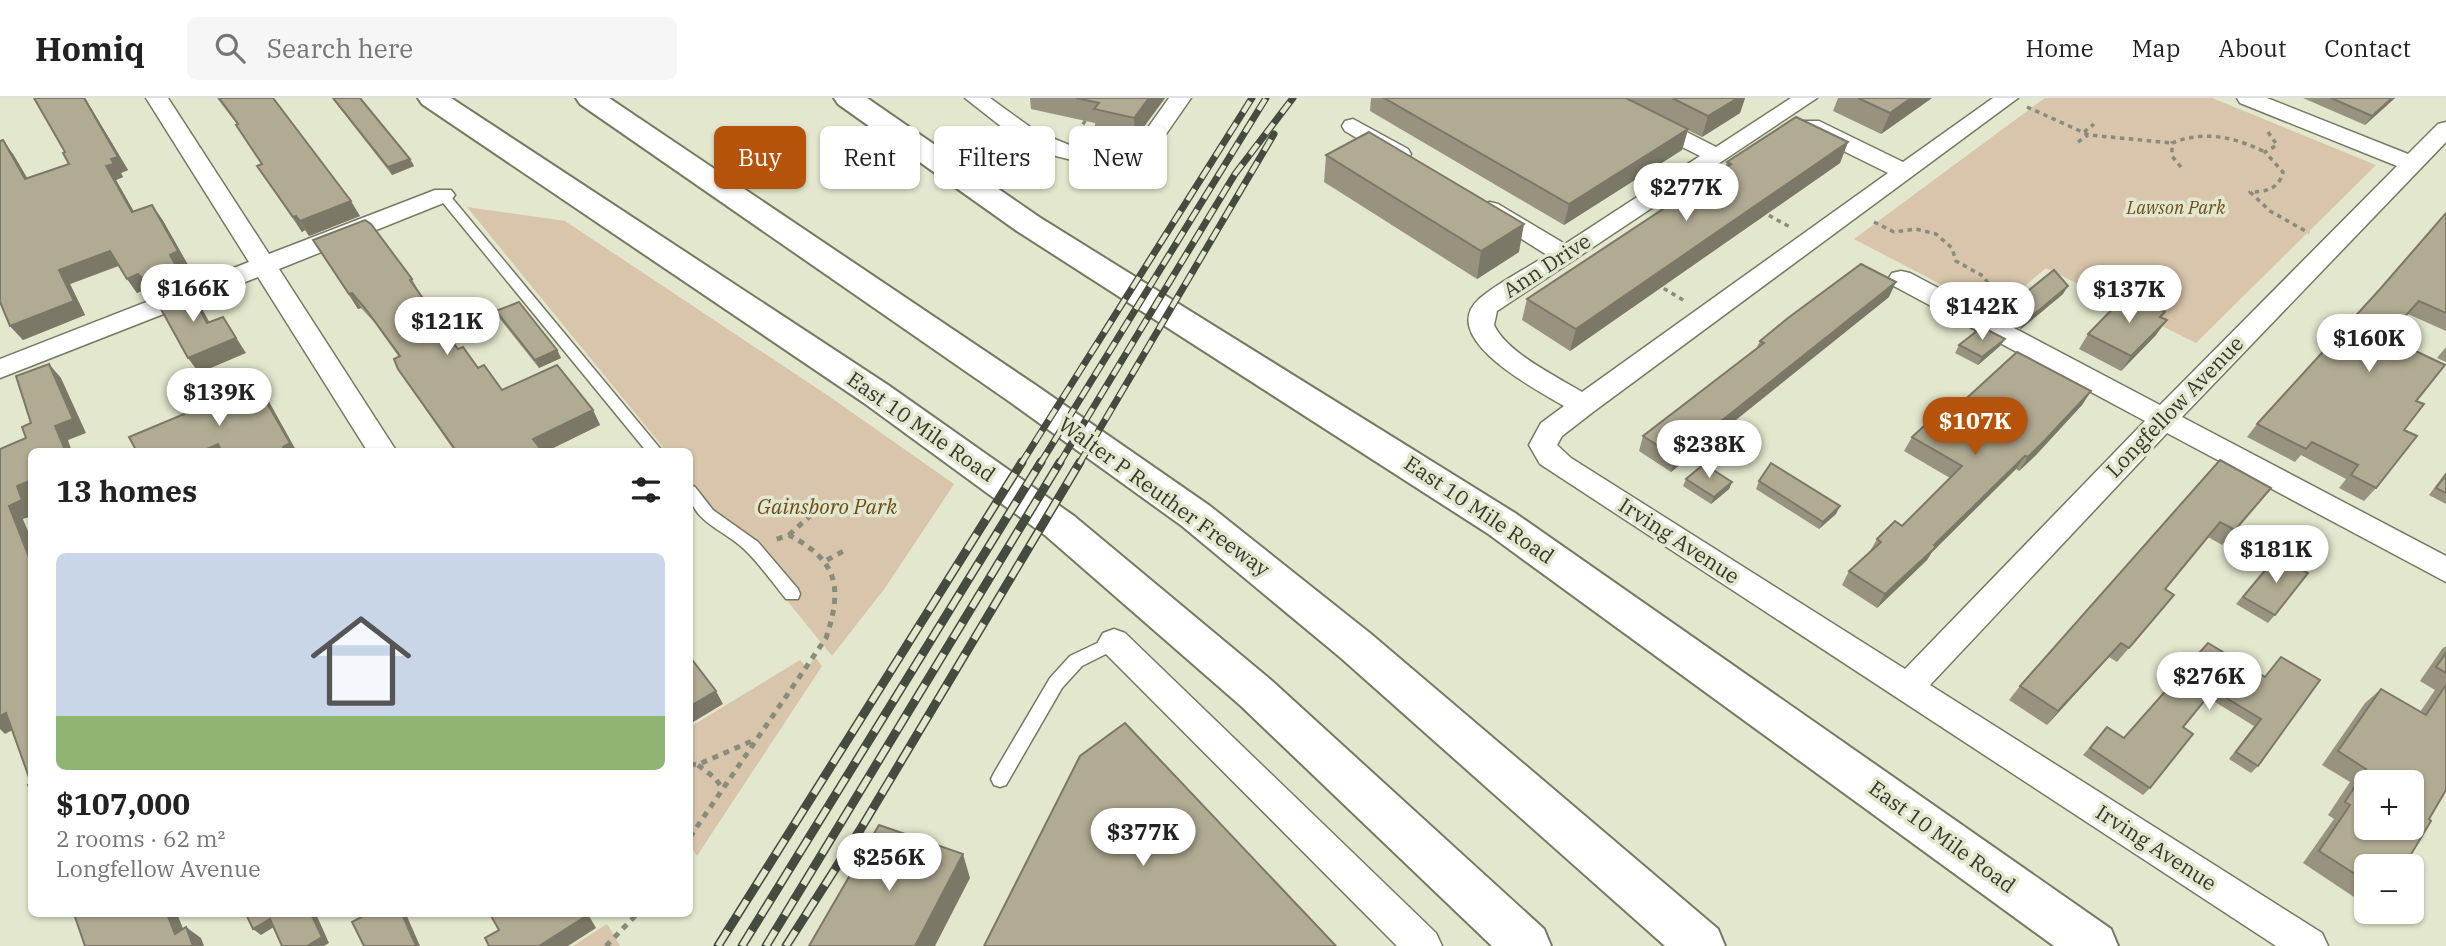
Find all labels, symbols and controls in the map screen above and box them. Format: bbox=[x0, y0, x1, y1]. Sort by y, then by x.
search box bbox=[187, 17, 677, 80]
text: Homiq bbox=[35, 27, 145, 70]
icon: search bbox=[211, 29, 249, 67]
text: Search here bbox=[267, 31, 413, 65]
text: Home bbox=[2026, 32, 2094, 64]
text: Map bbox=[2132, 32, 2180, 64]
text: About bbox=[2218, 32, 2286, 64]
text: Contact bbox=[2324, 32, 2411, 64]
chip: Buy bbox=[714, 126, 806, 189]
chip: Rent bbox=[820, 126, 920, 189]
chip: Filters bbox=[934, 126, 1055, 189]
chip: New bbox=[1069, 126, 1167, 189]
pin: $277K bbox=[1637, 164, 1735, 223]
text: $277K bbox=[1650, 171, 1722, 201]
park label: Lawson Park bbox=[2126, 196, 2226, 219]
street label: Ann Drive bbox=[1497, 226, 1596, 304]
pin: $166K bbox=[144, 264, 242, 324]
pin: $137K bbox=[2080, 266, 2178, 325]
text: $166K bbox=[157, 272, 229, 302]
text: $137K bbox=[2093, 273, 2165, 303]
pin: $142K bbox=[1933, 282, 2031, 342]
text: $142K bbox=[1946, 290, 2018, 320]
pin: $121K bbox=[398, 298, 496, 357]
text: $121K bbox=[411, 305, 483, 335]
pin: $160K bbox=[2320, 314, 2418, 374]
text: $160K bbox=[2333, 322, 2405, 352]
street label: Longfellow Avenue bbox=[2099, 329, 2249, 483]
street label: East 10 Mile Road bbox=[842, 365, 1001, 488]
pin: $139K bbox=[170, 368, 268, 428]
text: $139K bbox=[183, 376, 255, 406]
pin: $107K bbox=[1926, 398, 2024, 457]
text: $107K bbox=[1939, 405, 2011, 435]
street label: Walter P Reuther Freeway bbox=[1053, 410, 1276, 583]
pin: $238K bbox=[1660, 420, 1758, 480]
text: $238K bbox=[1673, 428, 1745, 458]
street label: East 10 Mile Road bbox=[1399, 449, 1560, 570]
text: 13 homes bbox=[56, 471, 197, 510]
icon: filters bbox=[627, 471, 665, 509]
street label: Irving Avenue bbox=[1614, 491, 1745, 590]
park label: Gainsboro Park bbox=[757, 492, 898, 520]
pin: $181K bbox=[2227, 526, 2325, 585]
text: $181K bbox=[2240, 533, 2312, 563]
icon: home bbox=[298, 598, 424, 724]
pin: $276K bbox=[2160, 652, 2258, 712]
text: $276K bbox=[2173, 660, 2245, 690]
map controls bbox=[2354, 770, 2424, 924]
button: + bbox=[2354, 770, 2424, 840]
street label: East 10 Mile Road bbox=[1864, 773, 2022, 899]
text: $107,000 bbox=[56, 784, 190, 823]
street label: Irving Avenue bbox=[2091, 798, 2222, 897]
pin: $377K bbox=[1094, 808, 1192, 868]
text: $377K bbox=[1107, 816, 1179, 846]
text: 2 rooms · 62 m² bbox=[56, 823, 226, 853]
pin: $256K bbox=[840, 834, 938, 893]
text: $256K bbox=[853, 841, 925, 871]
text: Longfellow Avenue bbox=[56, 853, 261, 883]
button: − bbox=[2354, 854, 2424, 924]

